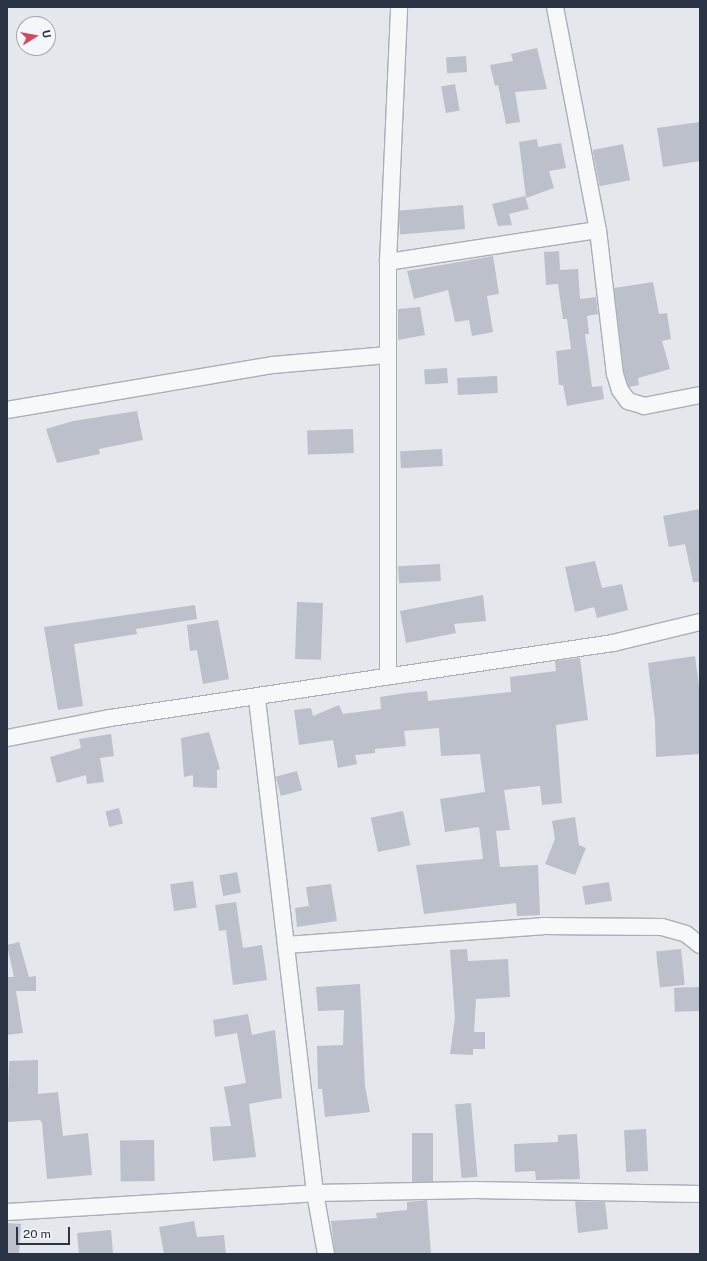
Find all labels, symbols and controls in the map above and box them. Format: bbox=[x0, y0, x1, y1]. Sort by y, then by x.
north arrow bbox=[16, 16, 56, 56]
text: U bbox=[40, 29, 53, 39]
scale bar bbox=[18, 1219, 72, 1245]
text: 20 m bbox=[23, 1227, 51, 1241]

